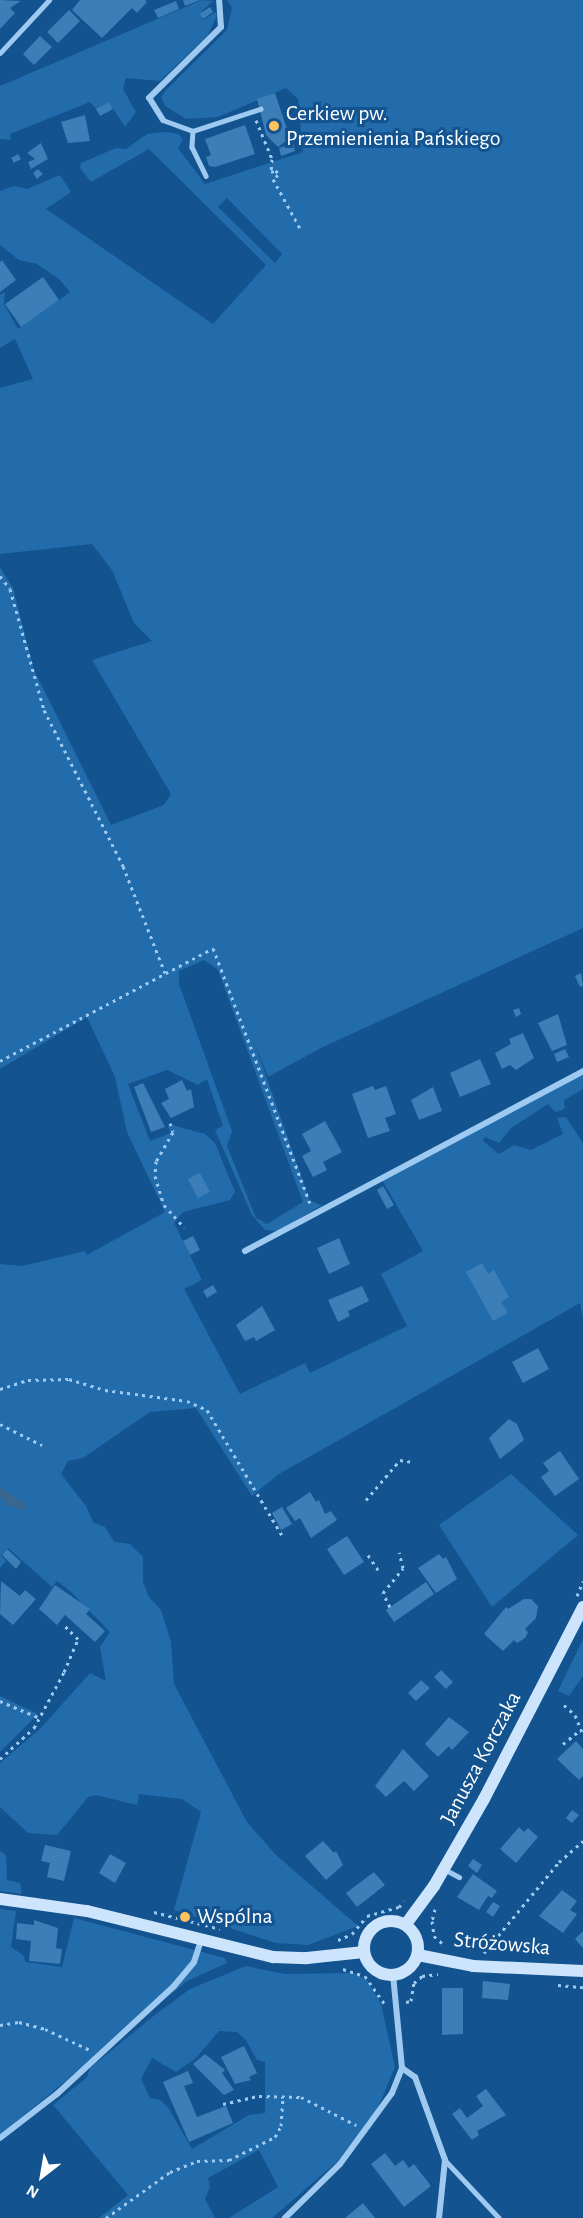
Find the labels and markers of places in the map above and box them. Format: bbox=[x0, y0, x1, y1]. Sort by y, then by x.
place label: Cerkiew pw. Przemienienia Pańskiego bbox=[286, 100, 501, 152]
marker: Cerkiew pw. Przemienienia Pańskiego bbox=[267, 119, 281, 133]
place label: Wspólna bbox=[197, 1904, 273, 1930]
marker: Wspólna bbox=[178, 1910, 192, 1924]

